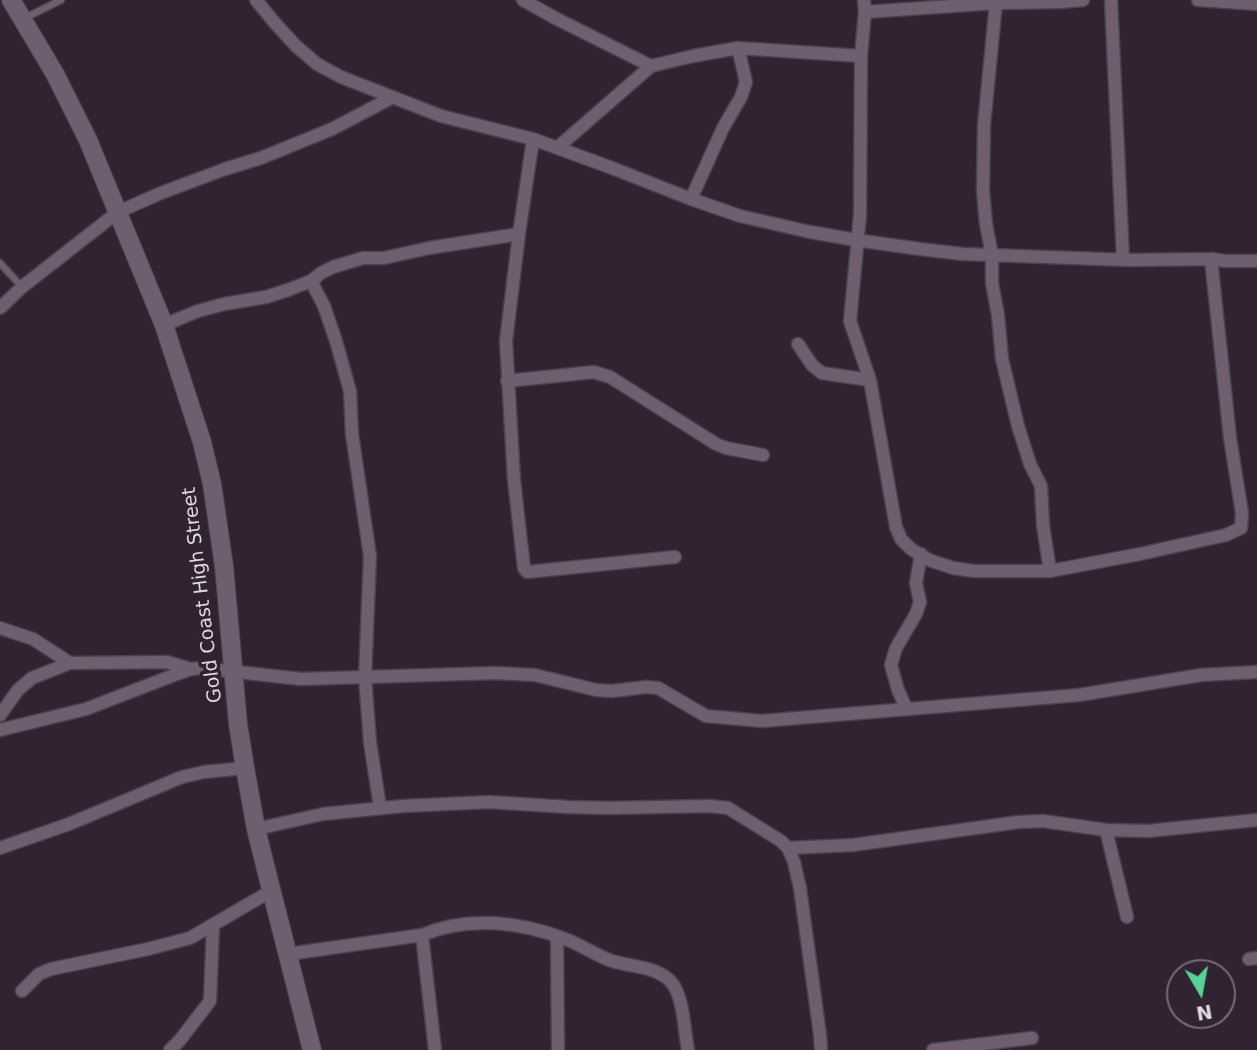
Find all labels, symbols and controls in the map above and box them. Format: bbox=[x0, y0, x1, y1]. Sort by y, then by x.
street label: Gold Coast High Street bbox=[178, 486, 228, 704]
north arrow bbox=[1166, 959, 1236, 1029]
text: N bbox=[1195, 1000, 1214, 1025]

